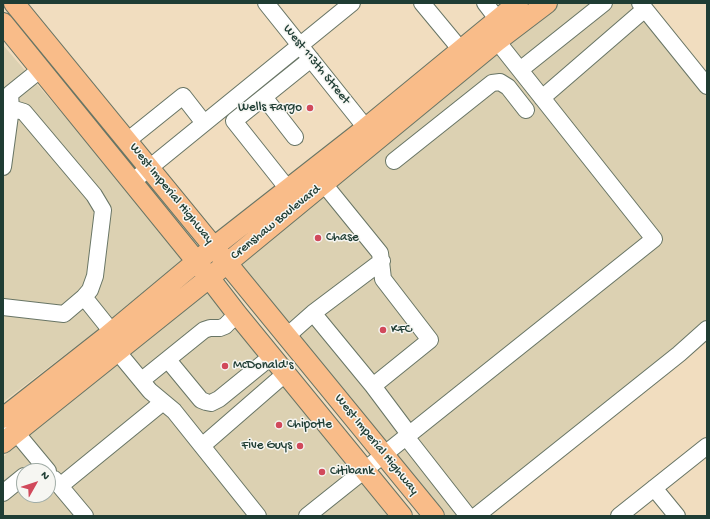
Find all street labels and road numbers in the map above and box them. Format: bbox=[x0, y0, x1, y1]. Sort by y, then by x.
street label: West 113th Street bbox=[279, 22, 353, 108]
street label: West Imperial Highway bbox=[126, 140, 216, 248]
street label: Crenshaw Boulevard bbox=[228, 182, 324, 264]
street label: West Imperial Highway bbox=[331, 391, 421, 499]

